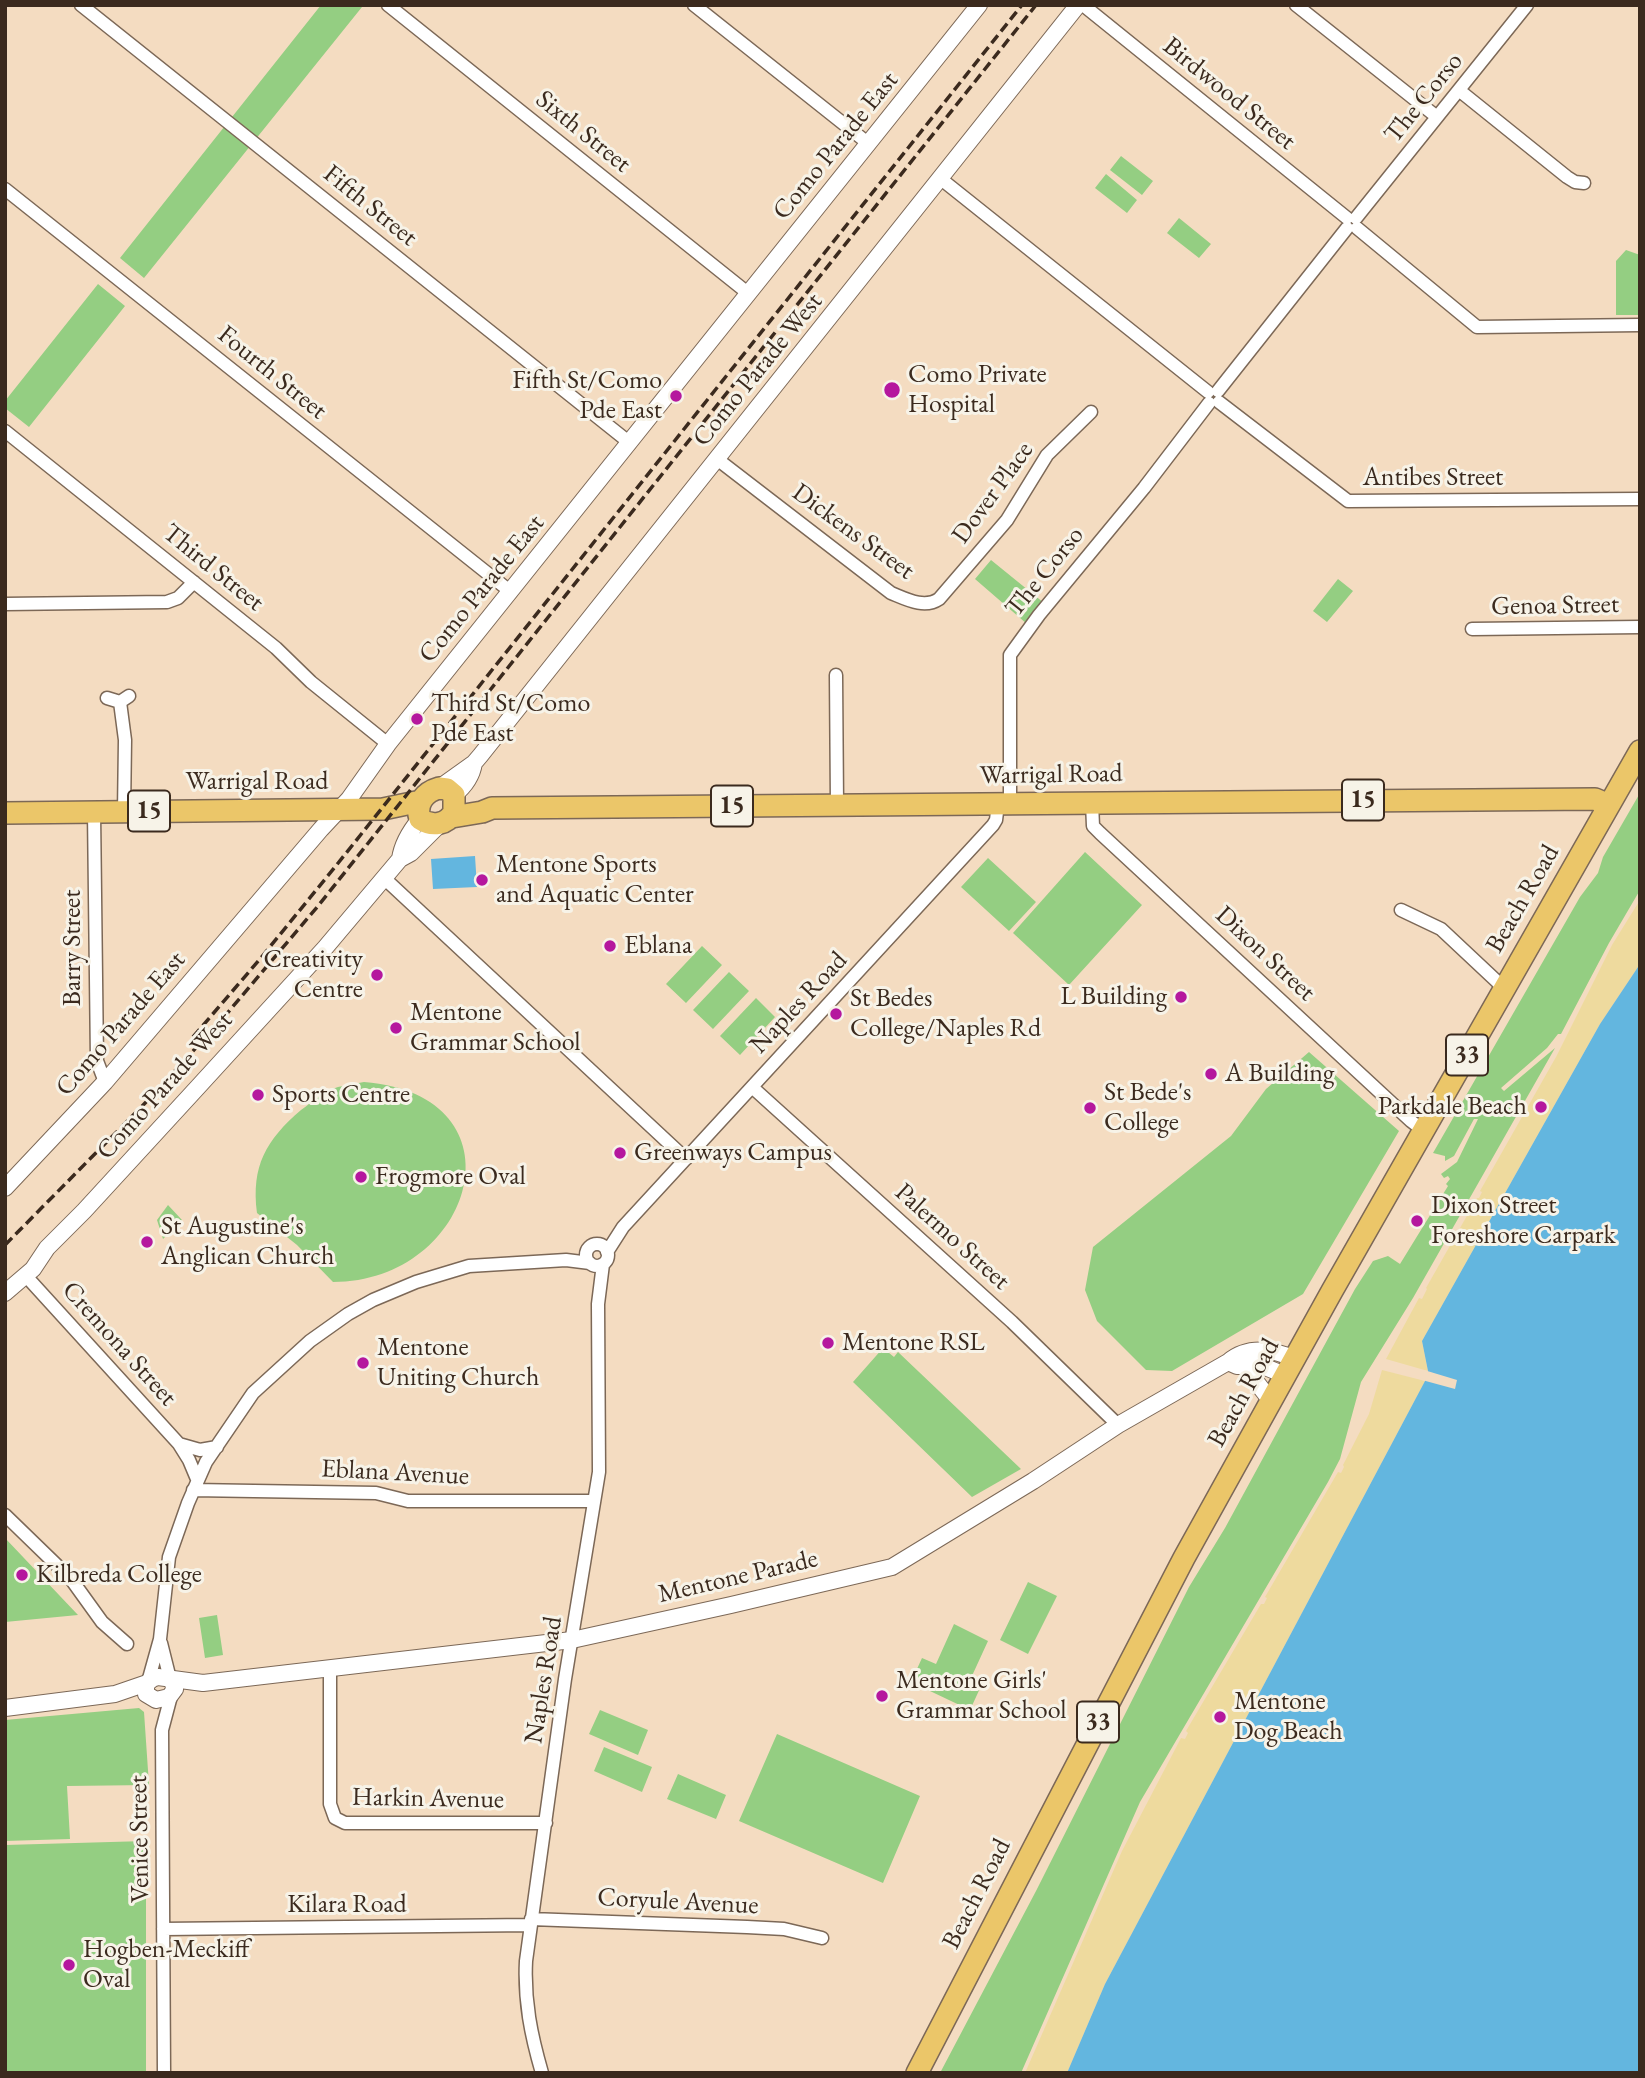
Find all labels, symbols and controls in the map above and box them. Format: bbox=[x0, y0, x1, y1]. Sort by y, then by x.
street label: Birdwood Street bbox=[1156, 31, 1302, 157]
street label: The Corso bbox=[1378, 46, 1470, 150]
street label: Como Parade East bbox=[767, 66, 905, 226]
street label: Sixth Street bbox=[529, 84, 637, 180]
street label: Fifth Street bbox=[317, 159, 423, 253]
street label: Como Parade West bbox=[687, 287, 829, 453]
street label: Fourth Street bbox=[211, 319, 333, 427]
place label: Como Private Hospital bbox=[908, 359, 1047, 420]
place label: Fifth St/Como Pde East bbox=[512, 365, 662, 426]
marker: Como Private Hospital bbox=[882, 380, 902, 400]
marker: Fifth St/Como Pde East bbox=[668, 388, 684, 404]
street label: Dover Place bbox=[946, 436, 1040, 550]
street label: Antibes Street bbox=[1363, 462, 1503, 494]
street label: Dickens Street bbox=[786, 477, 920, 587]
street label: Como Parade East bbox=[413, 509, 551, 669]
street label: Third Street bbox=[156, 518, 270, 618]
street label: The Corso bbox=[999, 520, 1091, 624]
street label: Genoa Street bbox=[1491, 589, 1619, 623]
place label: Third St/Como Pde East bbox=[431, 688, 590, 750]
marker: Third St/Como Pde East bbox=[409, 711, 425, 727]
street label: Warrigal Road bbox=[979, 758, 1123, 792]
street label: Warrigal Road bbox=[186, 766, 328, 798]
road number: 15 bbox=[1342, 780, 1384, 820]
road number: 15 bbox=[711, 786, 753, 826]
road number: 15 bbox=[128, 790, 170, 832]
street label: Beach Road bbox=[1480, 840, 1566, 958]
place label: Mentone Sports and Aquatic Center bbox=[496, 849, 694, 910]
marker: Mentone Sports and Aquatic Center bbox=[474, 872, 490, 888]
street label: Barry Street bbox=[57, 890, 89, 1006]
street label: Dixon Street bbox=[1208, 900, 1322, 1008]
place label: Eblana bbox=[624, 930, 692, 962]
marker: Eblana bbox=[602, 938, 618, 954]
place label: Creativity Centre bbox=[263, 944, 363, 1006]
street label: Como Parade East bbox=[50, 945, 192, 1103]
street label: Naples Road bbox=[744, 945, 854, 1061]
marker: Creativity Centre bbox=[369, 967, 385, 983]
place label: L Building bbox=[1060, 981, 1167, 1013]
place label: St Bedes College/Naples Rd bbox=[850, 983, 1041, 1044]
marker: L Building bbox=[1173, 989, 1189, 1005]
place label: Mentone Grammar School bbox=[410, 997, 580, 1058]
street label: Como Parade West bbox=[90, 1006, 240, 1166]
marker: St Bedes College/Naples Rd bbox=[828, 1006, 844, 1022]
marker: Mentone Grammar School bbox=[388, 1020, 404, 1036]
road number: 33 bbox=[1446, 1035, 1488, 1076]
place label: A Building bbox=[1225, 1058, 1334, 1090]
marker: A Building bbox=[1203, 1066, 1219, 1082]
place label: St Bede's College bbox=[1104, 1077, 1191, 1138]
place label: Sports Centre bbox=[272, 1079, 410, 1111]
marker: Sports Centre bbox=[250, 1087, 266, 1103]
place label: Parkdale Beach bbox=[1378, 1091, 1527, 1123]
marker: Parkdale Beach bbox=[1533, 1099, 1549, 1115]
marker: St Bede's College bbox=[1082, 1100, 1098, 1116]
place label: Greenways Campus bbox=[634, 1137, 832, 1169]
marker: Greenways Campus bbox=[612, 1145, 628, 1161]
place label: Frogmore Oval bbox=[375, 1161, 526, 1193]
marker: Frogmore Oval bbox=[353, 1169, 369, 1185]
street label: Palermo Street bbox=[888, 1177, 1016, 1297]
place label: Dixon Street Foreshore Carpark bbox=[1431, 1190, 1616, 1252]
place label: St Augustine's Anglican Church bbox=[161, 1211, 334, 1272]
marker: Dixon Street Foreshore Carpark bbox=[1409, 1213, 1425, 1229]
marker: St Augustine's Anglican Church bbox=[139, 1234, 155, 1250]
street label: Cremona Street bbox=[55, 1275, 183, 1413]
place label: Mentone RSL bbox=[842, 1327, 985, 1359]
place label: Mentone Uniting Church bbox=[377, 1332, 539, 1394]
street label: Beach Road bbox=[1201, 1333, 1287, 1453]
marker: Mentone RSL bbox=[820, 1335, 836, 1351]
marker: Mentone Uniting Church bbox=[355, 1355, 371, 1371]
street label: Eblana Avenue bbox=[320, 1454, 470, 1492]
street label: Mentone Parade bbox=[655, 1544, 821, 1610]
place label: Kilbreda College bbox=[36, 1559, 202, 1591]
marker: Kilbreda College bbox=[14, 1567, 30, 1583]
street label: Naples Road bbox=[519, 1614, 569, 1746]
place label: Mentone Girls' Grammar School bbox=[896, 1665, 1066, 1726]
place label: Mentone Dog Beach bbox=[1234, 1686, 1343, 1748]
marker: Mentone Girls' Grammar School bbox=[874, 1688, 890, 1704]
road number: 33 bbox=[1077, 1702, 1119, 1742]
marker: Mentone Dog Beach bbox=[1212, 1709, 1228, 1725]
street label: Venice Street bbox=[123, 1775, 157, 1903]
street label: Harkin Avenue bbox=[352, 1782, 504, 1816]
street label: Beach Road bbox=[936, 1834, 1018, 1954]
street label: Coryule Avenue bbox=[597, 1882, 759, 1922]
street label: Kilara Road bbox=[287, 1889, 407, 1921]
place label: Hogben-Meckiff Oval bbox=[83, 1934, 250, 1996]
marker: Hogben-Meckiff Oval bbox=[61, 1957, 77, 1973]

